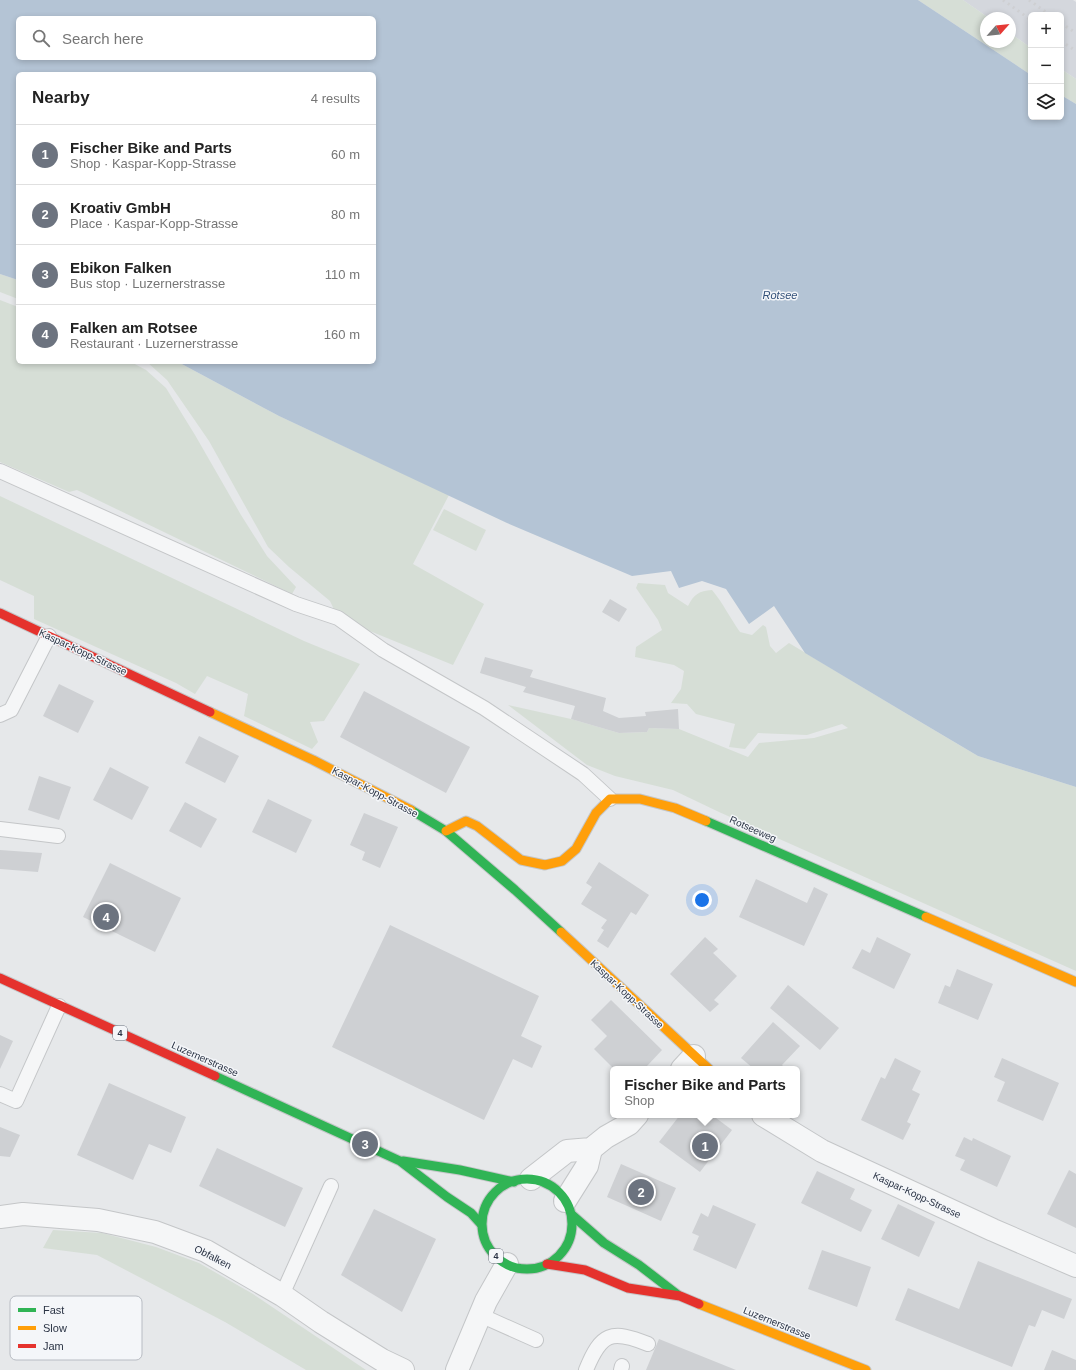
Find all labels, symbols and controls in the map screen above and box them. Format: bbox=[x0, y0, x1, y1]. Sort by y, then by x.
north arrow bbox=[980, 12, 1016, 48]
map controls bbox=[1028, 12, 1064, 120]
button: + bbox=[1028, 12, 1064, 48]
search box bbox=[16, 16, 376, 60]
icon: search bbox=[30, 27, 52, 49]
text: Search here bbox=[62, 30, 144, 47]
button: − bbox=[1028, 48, 1064, 84]
button: layers bbox=[1028, 84, 1064, 120]
text: Nearby bbox=[32, 88, 90, 107]
text: 4 results bbox=[311, 91, 360, 106]
text: Fischer Bike and Parts bbox=[70, 139, 232, 156]
text: 1 bbox=[41, 147, 49, 162]
text: 60 m bbox=[331, 147, 360, 162]
text: Shop · Kaspar-Kopp-Strasse bbox=[70, 156, 236, 171]
text: Kroativ GmbH bbox=[70, 199, 171, 216]
text: 2 bbox=[41, 207, 49, 222]
text: 80 m bbox=[331, 207, 360, 222]
text: Place · Kaspar-Kopp-Strasse bbox=[70, 216, 238, 231]
text: Ebikon Falken bbox=[70, 259, 172, 276]
text: 3 bbox=[41, 267, 49, 282]
text: 110 m bbox=[325, 267, 360, 282]
text: Bus stop · Luzernerstrasse bbox=[70, 276, 225, 291]
water label: Rotsee bbox=[763, 289, 797, 301]
text: Falken am Rotsee bbox=[70, 319, 198, 336]
text: 4 bbox=[41, 327, 49, 342]
text: 160 m bbox=[324, 327, 360, 342]
text: Restaurant · Luzernerstrasse bbox=[70, 336, 238, 351]
street label: Kaspar-Kopp-Strasse bbox=[37, 627, 129, 677]
street label: Kaspar-Kopp-Strasse bbox=[330, 765, 420, 820]
street label: Rotseeweg bbox=[728, 814, 778, 844]
your location bbox=[692, 890, 712, 910]
pin: 4 bbox=[93, 902, 119, 932]
street label: Kaspar-Kopp-Strasse bbox=[588, 957, 666, 1031]
road number: 4 bbox=[113, 1026, 127, 1040]
street label: Luzernerstrasse bbox=[170, 1039, 240, 1079]
popup bbox=[610, 1066, 800, 1118]
text: Fischer Bike and Parts bbox=[624, 1076, 786, 1093]
text: Shop bbox=[624, 1093, 655, 1108]
pin: 3 bbox=[352, 1129, 378, 1159]
pin: 1 bbox=[692, 1131, 718, 1161]
street label: Kaspar-Kopp-Strasse bbox=[871, 1170, 963, 1220]
pin: 2 bbox=[628, 1177, 654, 1207]
street label: Obfalken bbox=[193, 1243, 233, 1271]
road number: 4 bbox=[489, 1249, 503, 1263]
legend bbox=[10, 1296, 142, 1360]
text: Fast bbox=[43, 1304, 64, 1316]
street label: Luzernerstrasse bbox=[742, 1304, 813, 1342]
text: Slow bbox=[43, 1322, 67, 1334]
text: Jam bbox=[43, 1340, 64, 1352]

